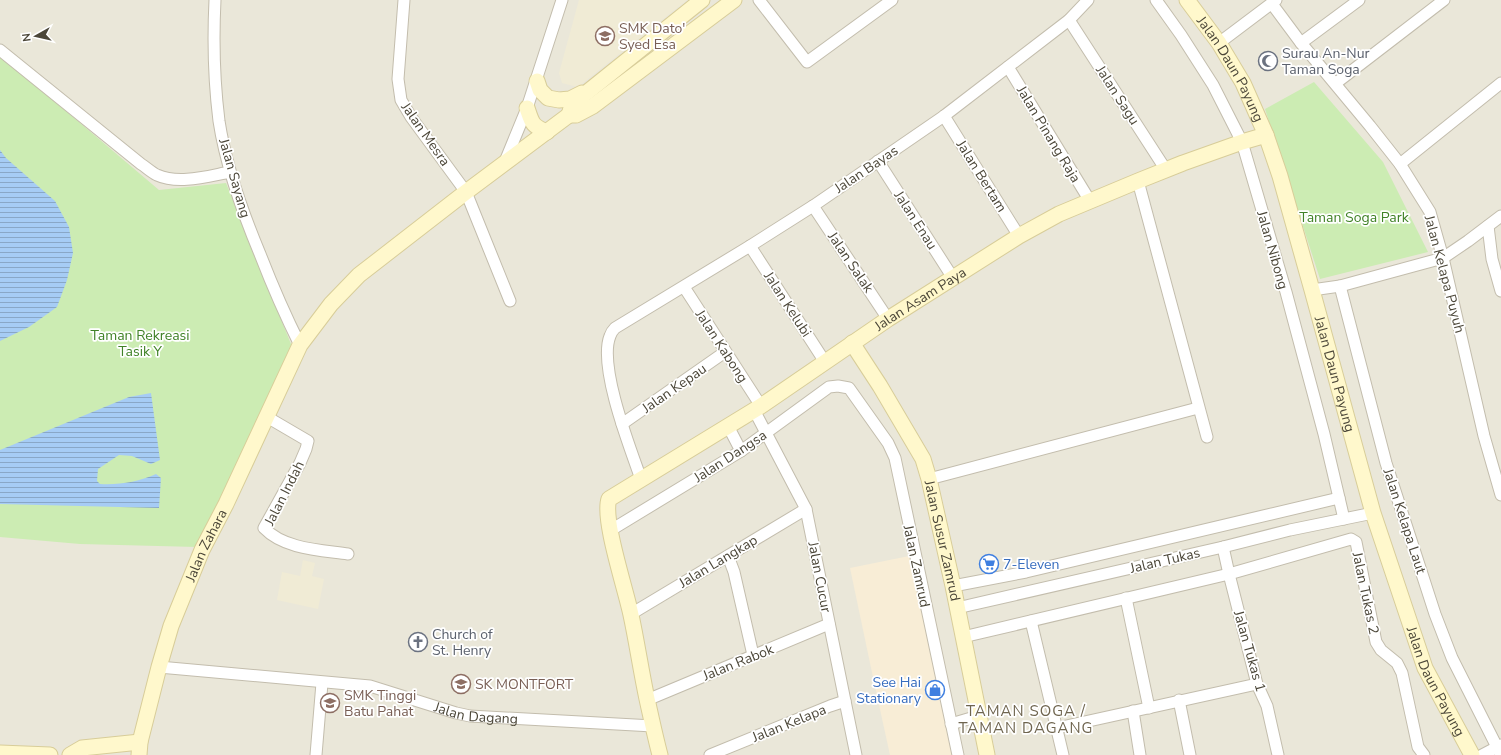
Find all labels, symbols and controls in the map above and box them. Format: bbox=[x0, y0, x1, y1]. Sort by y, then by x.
street label: Jalan Daun Payung bbox=[1192, 12, 1268, 125]
north arrow bbox=[16, 16, 56, 56]
place label: SMK Dato' Syed Esa bbox=[619, 19, 685, 54]
school or university icon: SMK Dato' Syed Esa bbox=[594, 25, 616, 47]
text: N bbox=[19, 32, 35, 42]
place label: Surau An-Nur Taman Soga bbox=[1282, 44, 1370, 79]
mosque icon: Surau An-Nur Taman Soga bbox=[1257, 50, 1279, 72]
street label: Jalan Sagu bbox=[1091, 61, 1144, 129]
street label: Jalan Pinang Raja bbox=[1012, 81, 1085, 186]
street label: Jalan Mesra bbox=[396, 98, 454, 170]
street label: Jalan Sayang bbox=[214, 135, 255, 220]
street label: Jalan Bertam bbox=[951, 136, 1011, 216]
street label: Jalan Bayas bbox=[830, 141, 902, 198]
street label: Jalan Enau bbox=[889, 186, 942, 253]
street label: Jalan Nibong bbox=[1252, 208, 1293, 292]
park label: Taman Soga Park bbox=[1299, 208, 1410, 227]
street label: Jalan Kelapa Puyuh bbox=[1419, 212, 1469, 335]
street label: Jalan Salak bbox=[823, 227, 878, 297]
street label: Jalan Asam Paya bbox=[870, 263, 970, 336]
street label: Jalan Kelubi bbox=[759, 267, 816, 341]
street label: Jalan Kabong bbox=[690, 305, 752, 386]
street label: Jalan Daun Payung bbox=[1309, 313, 1359, 434]
park label: Taman Rekreasi Tasik Y bbox=[90, 326, 190, 361]
street label: Jalan Kepau bbox=[637, 359, 710, 418]
street label: Jalan Dangsa bbox=[689, 426, 770, 488]
street label: Jalan Indah bbox=[260, 458, 309, 530]
street label: Jalan Kelapa Laut bbox=[1378, 465, 1431, 576]
street label: Jalan Susur Zamrud bbox=[919, 477, 965, 603]
street label: Jalan Zahara bbox=[181, 506, 232, 586]
street label: Jalan Zamrud bbox=[898, 522, 934, 609]
street label: Jalan Langkap bbox=[674, 530, 761, 593]
street label: Jalan Cucur bbox=[803, 539, 836, 614]
street label: Jalan Tukas bbox=[1127, 543, 1202, 578]
street label: Jalan Tukas 2 bbox=[1347, 549, 1383, 636]
supermarket icon: 7-Eleven bbox=[978, 553, 1000, 575]
place label: 7-Eleven bbox=[1003, 555, 1059, 574]
street label: Jalan Tukas 1 bbox=[1229, 607, 1270, 694]
street label: Jalan Daun Payung bbox=[1401, 623, 1469, 740]
place label: Church of St. Henry bbox=[432, 625, 493, 660]
church icon: Church of St. Henry bbox=[407, 631, 429, 653]
street label: Jalan Rabok bbox=[699, 639, 777, 686]
school or university icon: SK MONTFORT bbox=[450, 673, 472, 695]
place label: See Hai Stationary bbox=[856, 673, 922, 708]
place label: SK MONTFORT bbox=[475, 675, 574, 694]
shop icon: See Hai Stationary bbox=[924, 679, 946, 701]
place label: SMK Tinggi Batu Pahat bbox=[344, 686, 416, 721]
school or university icon: SMK Tinggi Batu Pahat bbox=[319, 692, 341, 714]
street label: Jalan Dagang bbox=[431, 697, 518, 729]
street label: Jalan Kelapa bbox=[748, 700, 829, 747]
district label: TAMAN SOGA / TAMAN DAGANG bbox=[958, 701, 1094, 738]

